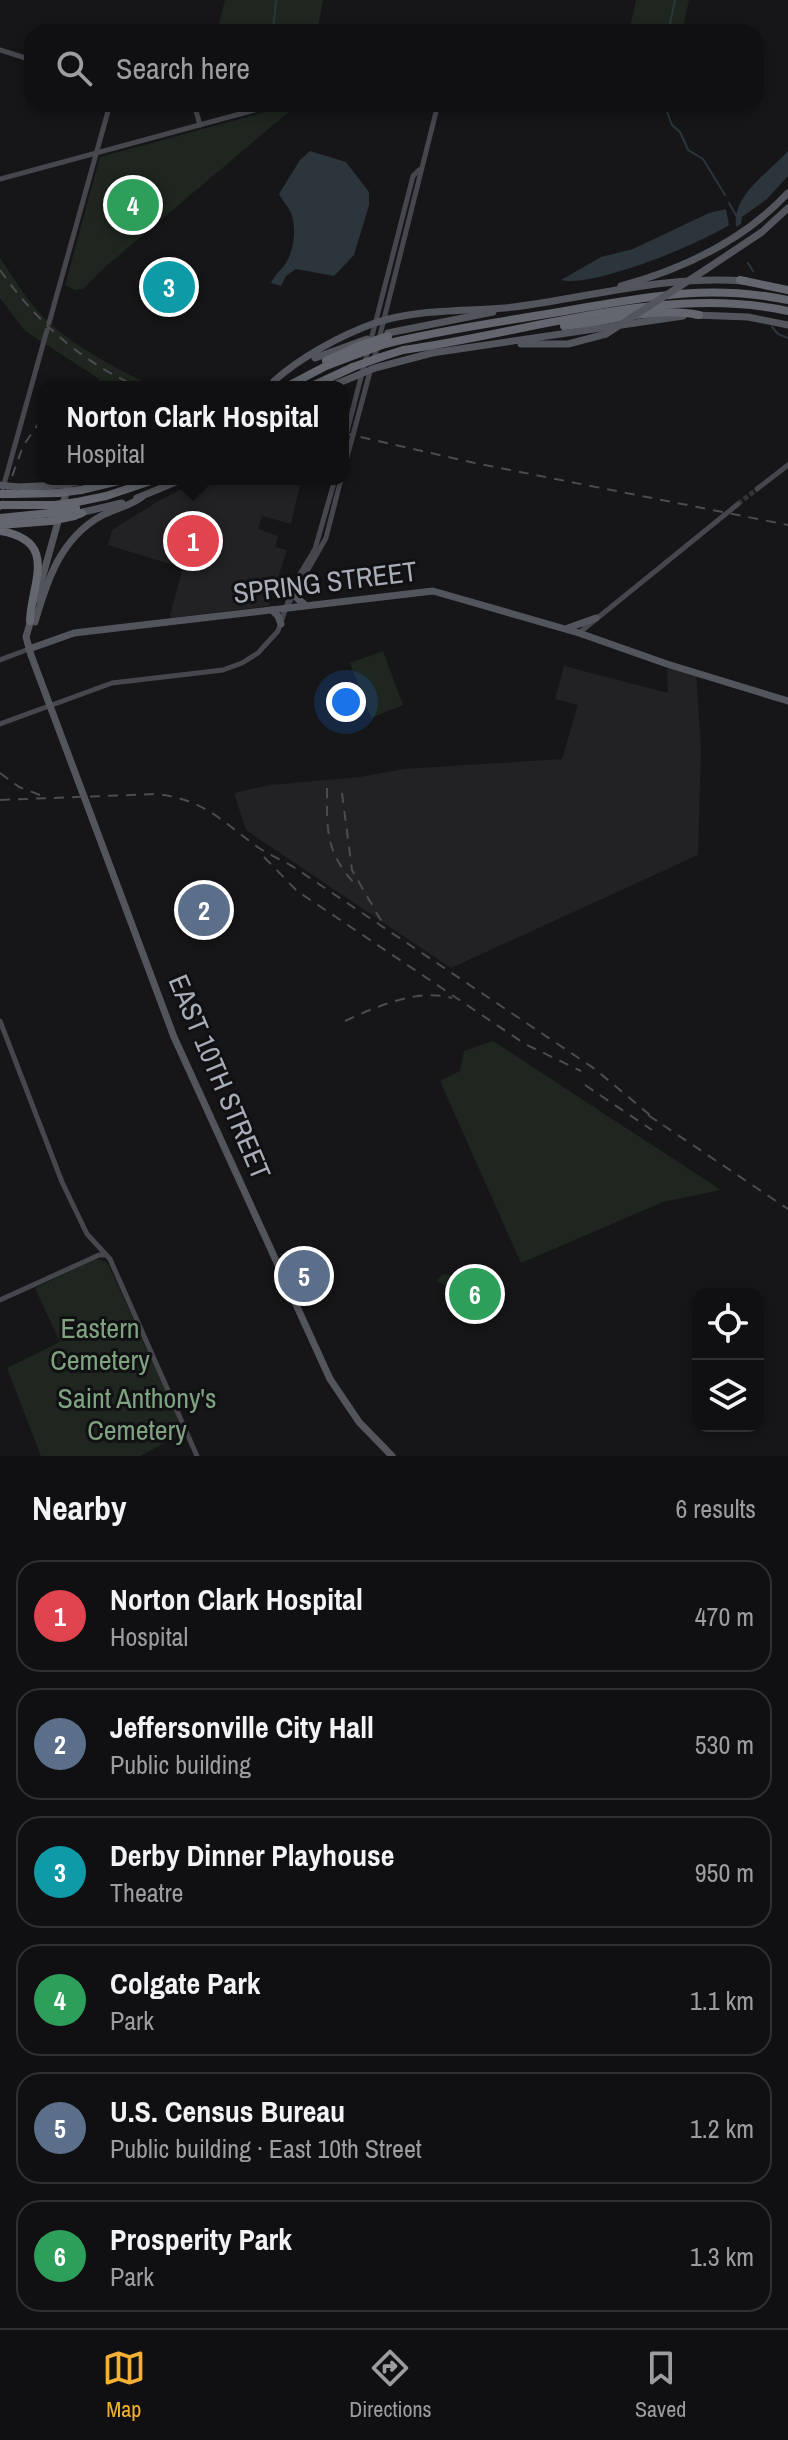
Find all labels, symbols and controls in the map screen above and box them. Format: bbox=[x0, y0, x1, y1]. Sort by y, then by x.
search box bbox=[24, 24, 764, 112]
icon: search bbox=[52, 46, 96, 90]
text: Search here bbox=[116, 48, 250, 88]
pin: 4 bbox=[107, 175, 159, 235]
pin: 3 bbox=[143, 257, 195, 317]
popup bbox=[37, 381, 349, 485]
text: Norton Clark Hospital bbox=[67, 396, 319, 436]
text: Hospital bbox=[67, 436, 145, 471]
pin: 1 bbox=[167, 511, 219, 571]
street label: SPRING STREET bbox=[231, 552, 419, 612]
your location bbox=[326, 682, 366, 722]
pin: 2 bbox=[178, 880, 230, 940]
street label: EAST 10TH STREET bbox=[160, 969, 280, 1185]
pin: 5 bbox=[278, 1246, 330, 1306]
pin: 6 bbox=[449, 1264, 501, 1324]
map controls bbox=[692, 1288, 764, 1432]
button: locate bbox=[692, 1288, 764, 1360]
park label: Eastern Cemetery bbox=[50, 1309, 150, 1379]
button: layers bbox=[692, 1360, 764, 1432]
park label: Saint Anthony's Cemetery bbox=[58, 1379, 216, 1449]
text: Nearby bbox=[32, 1485, 127, 1531]
text: 6 results bbox=[675, 1491, 756, 1526]
text: Norton Clark Hospital bbox=[110, 1579, 363, 1619]
text: 1 bbox=[54, 1599, 66, 1634]
text: 470 m bbox=[695, 1599, 754, 1634]
text: Hospital bbox=[110, 1619, 188, 1654]
text: Jeffersonville City Hall bbox=[110, 1707, 374, 1747]
text: 2 bbox=[54, 1727, 66, 1762]
text: 530 m bbox=[695, 1727, 754, 1762]
text: Public building bbox=[110, 1747, 251, 1782]
text: Derby Dinner Playhouse bbox=[110, 1835, 394, 1875]
text: 3 bbox=[54, 1855, 66, 1890]
text: 950 m bbox=[695, 1855, 754, 1890]
text: Theatre bbox=[110, 1875, 183, 1910]
text: Colgate Park bbox=[110, 1963, 260, 2003]
text: 4 bbox=[54, 1983, 66, 2018]
text: 1.1 km bbox=[690, 1983, 754, 2018]
text: Park bbox=[110, 2003, 154, 2038]
text: U.S. Census Bureau bbox=[110, 2091, 345, 2131]
text: 5 bbox=[54, 2111, 66, 2146]
text: 1.2 km bbox=[690, 2111, 754, 2146]
text: Public building · East 10th Street bbox=[110, 2131, 422, 2166]
text: Prosperity Park bbox=[110, 2219, 292, 2259]
text: 6 bbox=[54, 2239, 66, 2274]
text: 1.3 km bbox=[690, 2239, 754, 2274]
text: Park bbox=[110, 2259, 154, 2294]
tab: Map bbox=[102, 2346, 146, 2424]
tab: Directions bbox=[349, 2346, 432, 2424]
tab: Saved bbox=[635, 2346, 686, 2424]

